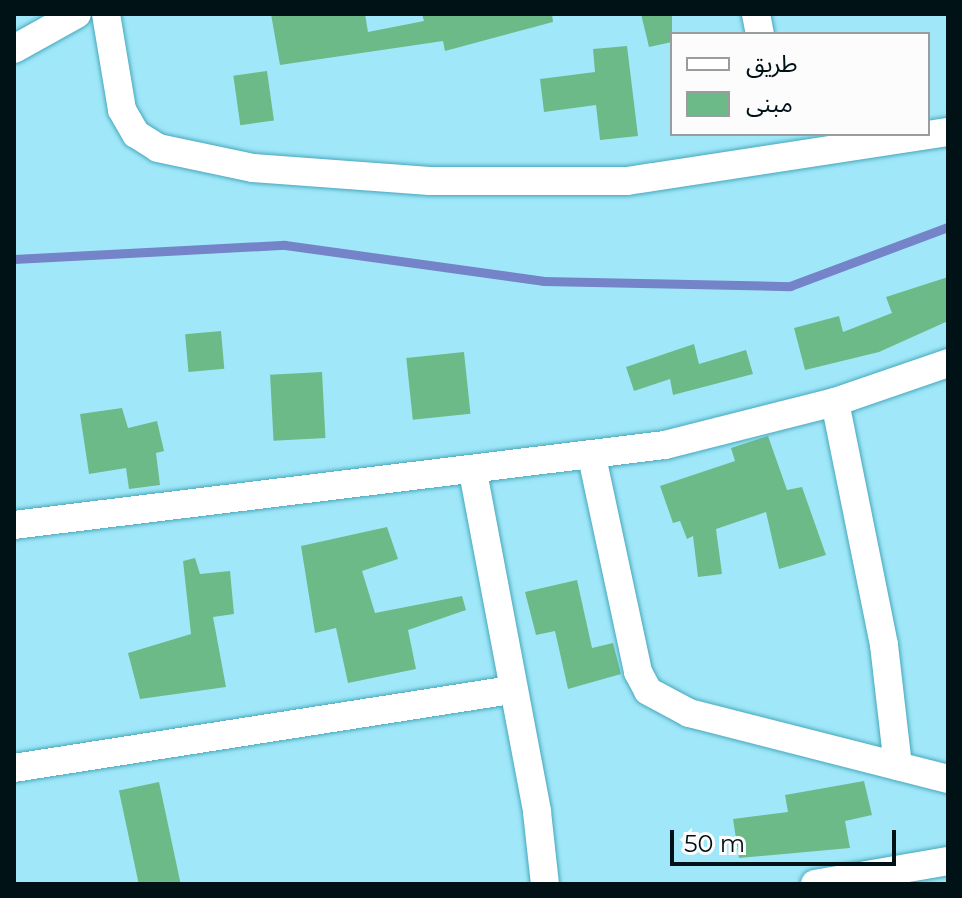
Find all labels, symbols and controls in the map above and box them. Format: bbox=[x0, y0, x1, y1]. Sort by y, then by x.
legend bbox=[670, 32, 930, 136]
text: طريق bbox=[746, 49, 798, 78]
text: مبنى bbox=[746, 89, 793, 118]
scale bar bbox=[674, 814, 900, 864]
text: 50 m bbox=[684, 829, 745, 858]

